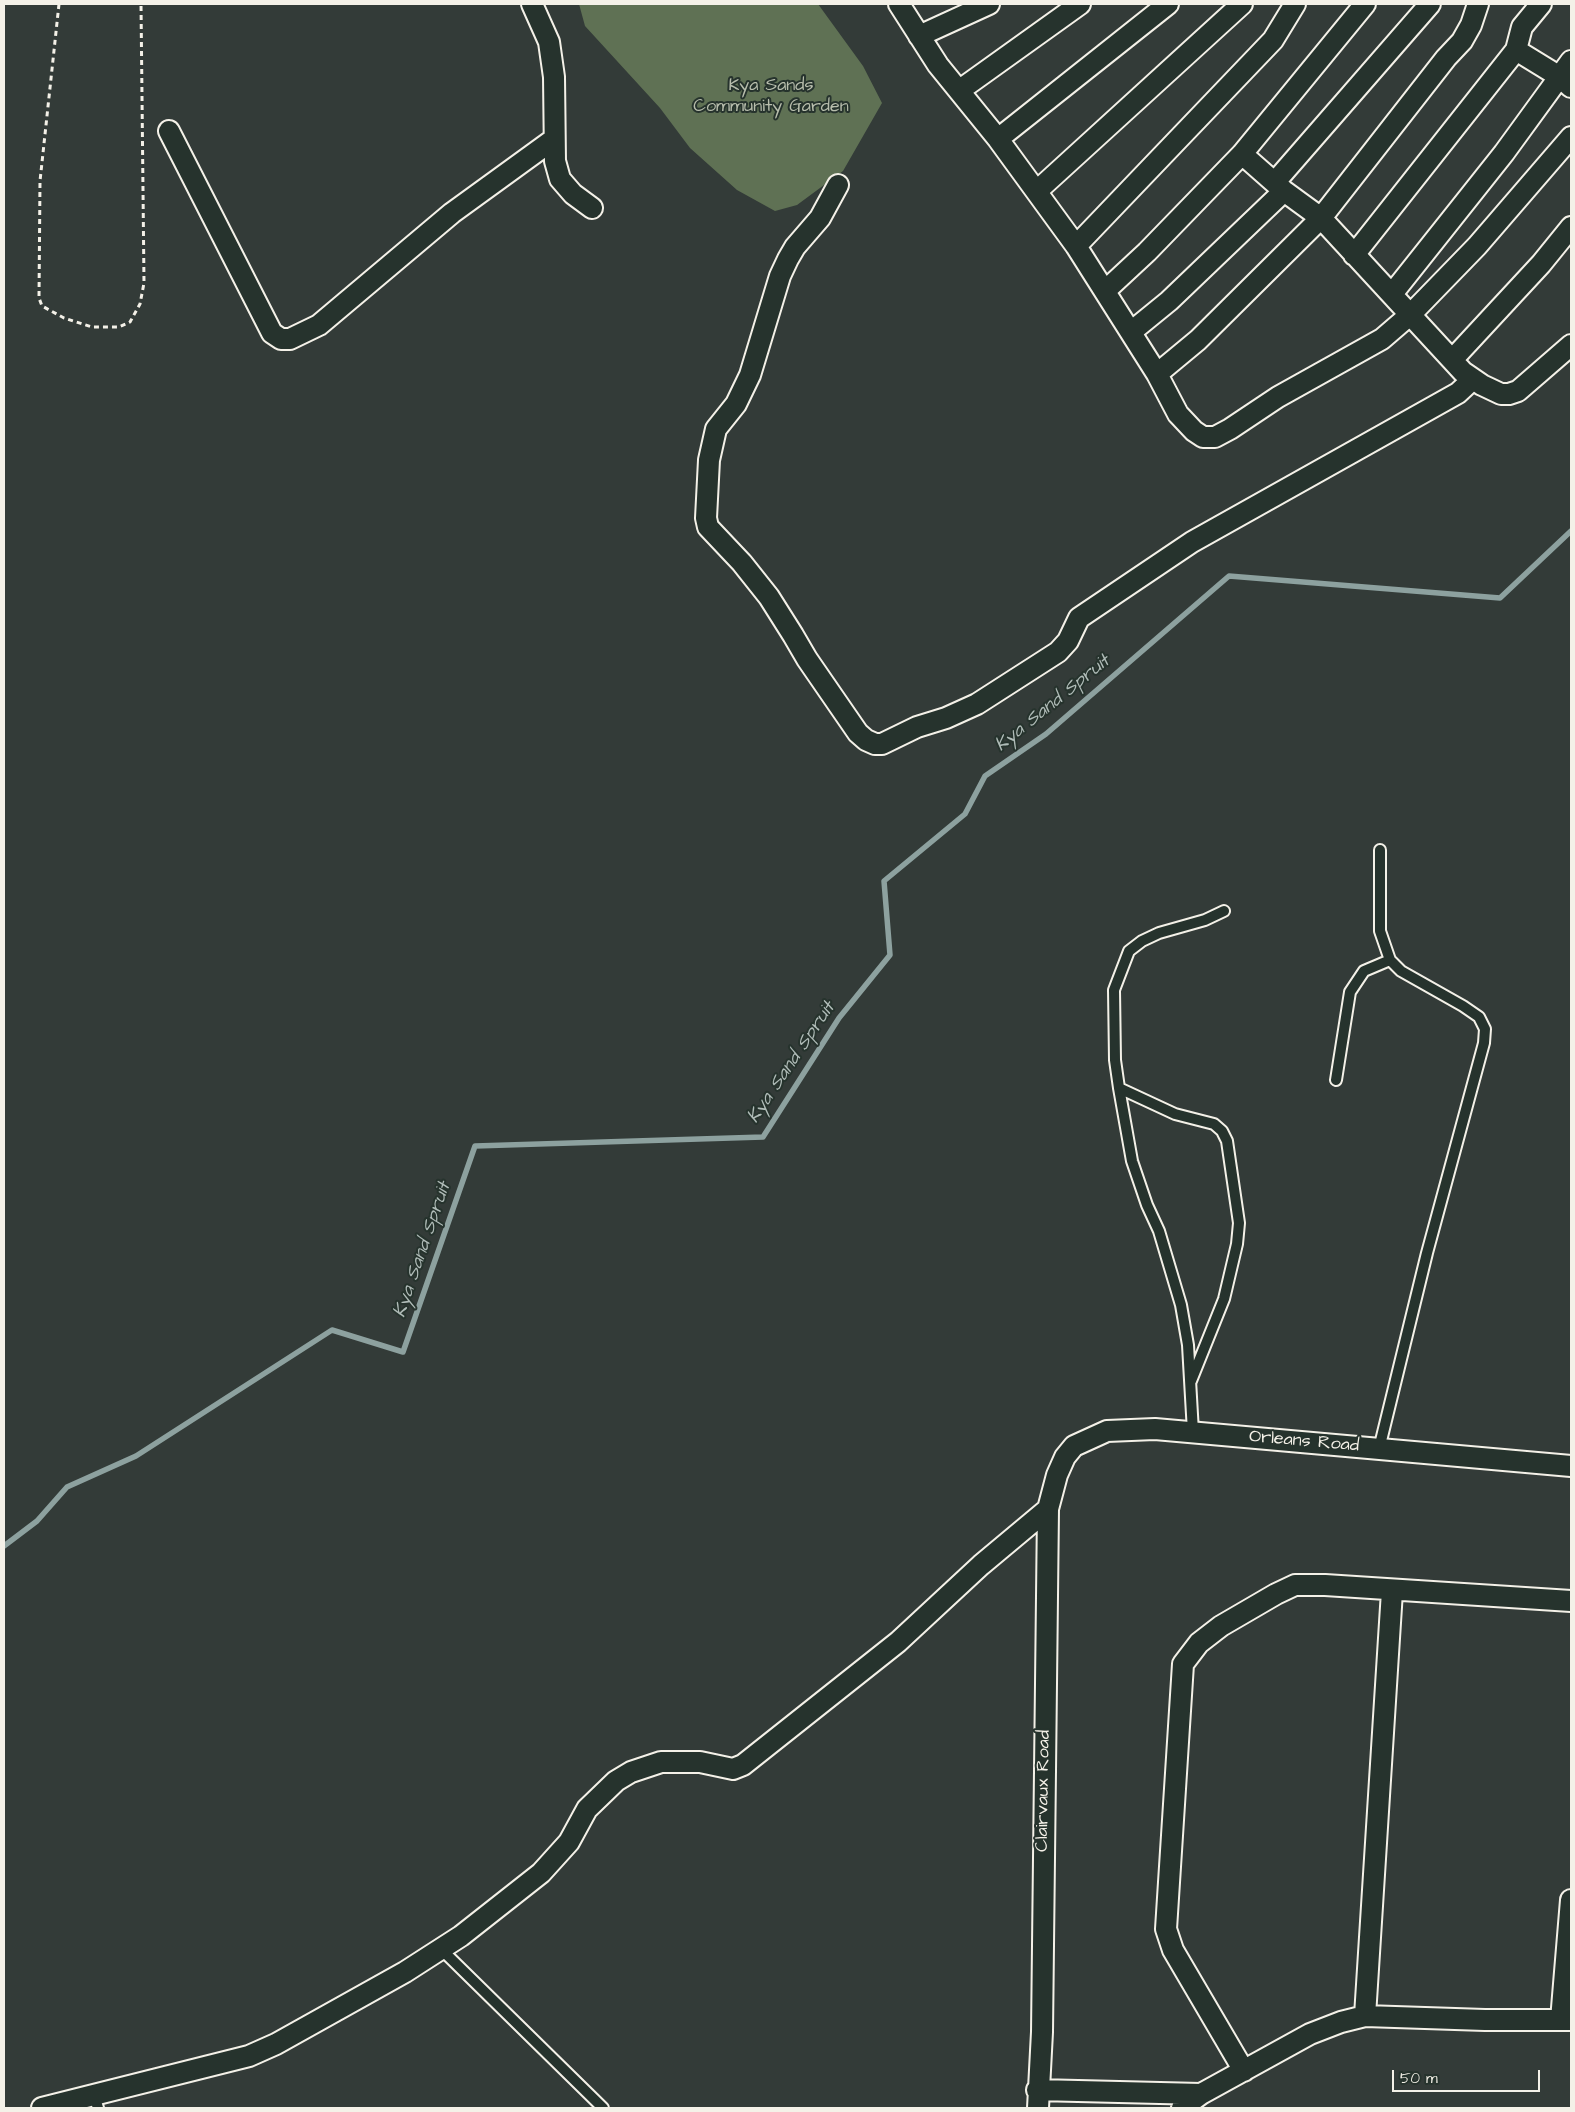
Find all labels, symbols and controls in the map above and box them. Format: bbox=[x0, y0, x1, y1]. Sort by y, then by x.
park label: Kya Sands Community Garden bbox=[693, 75, 849, 118]
water label: Kya Sand Spruit bbox=[991, 651, 1115, 757]
water label: Kya Sand Spruit bbox=[743, 998, 841, 1128]
water label: Kya Sand Spruit bbox=[389, 1179, 457, 1321]
street label: Orleans Road bbox=[1248, 1426, 1360, 1458]
street label: Clairvaux Road bbox=[1032, 1730, 1056, 1852]
scale bar bbox=[1395, 2060, 1542, 2092]
text: 50 m bbox=[1400, 2068, 1438, 2089]

